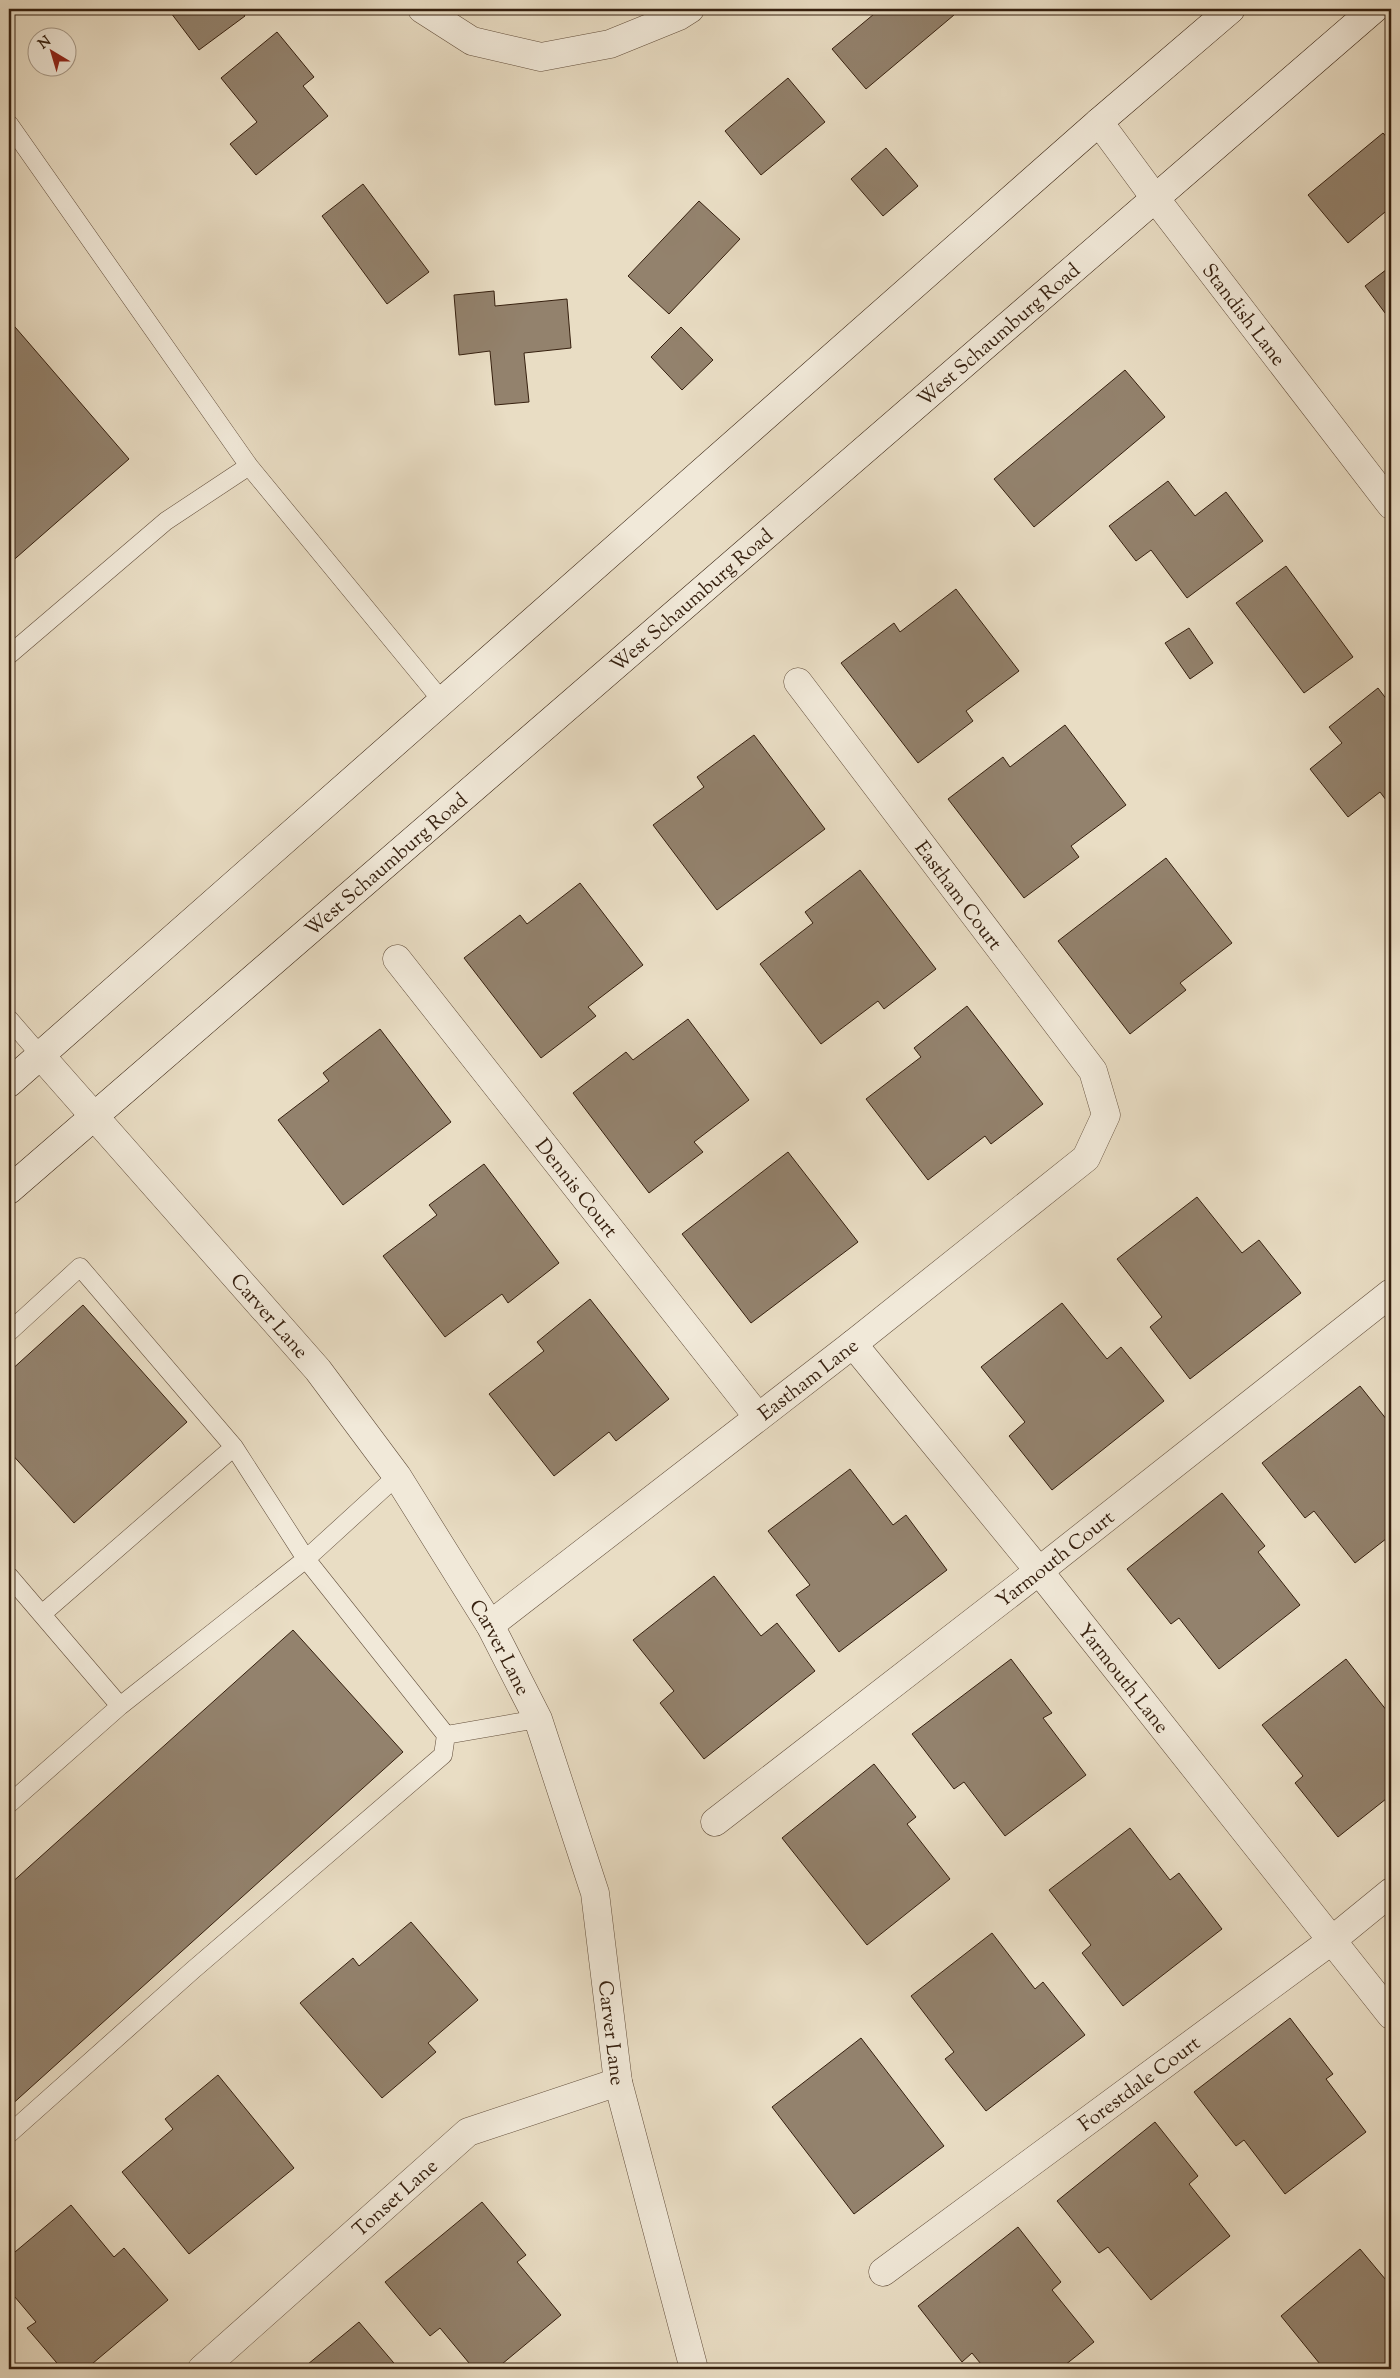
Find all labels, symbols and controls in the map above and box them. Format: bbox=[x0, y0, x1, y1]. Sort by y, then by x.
north arrow bbox=[28, 28, 78, 78]
text: N bbox=[35, 32, 56, 55]
street label: West Schaumburg Road bbox=[912, 257, 1088, 415]
street label: Standish Lane bbox=[1193, 258, 1291, 373]
street label: West Schaumburg Road bbox=[605, 523, 781, 680]
street label: West Schaumburg Road bbox=[299, 787, 475, 945]
street label: Eastham Court bbox=[906, 836, 1008, 957]
street label: Dennis Court bbox=[527, 1133, 624, 1245]
street label: Carver Lane bbox=[222, 1268, 314, 1366]
street label: Eastham Lane bbox=[753, 1333, 866, 1429]
street label: Yarmouth Court bbox=[991, 1505, 1122, 1616]
street label: Carver Lane bbox=[461, 1595, 536, 1701]
street label: Yarmouth Lane bbox=[1069, 1618, 1175, 1741]
street label: Carver Lane bbox=[589, 1979, 630, 2087]
street label: Forestdale Court bbox=[1073, 2030, 1207, 2140]
street label: Tonset Lane bbox=[347, 2153, 445, 2245]

